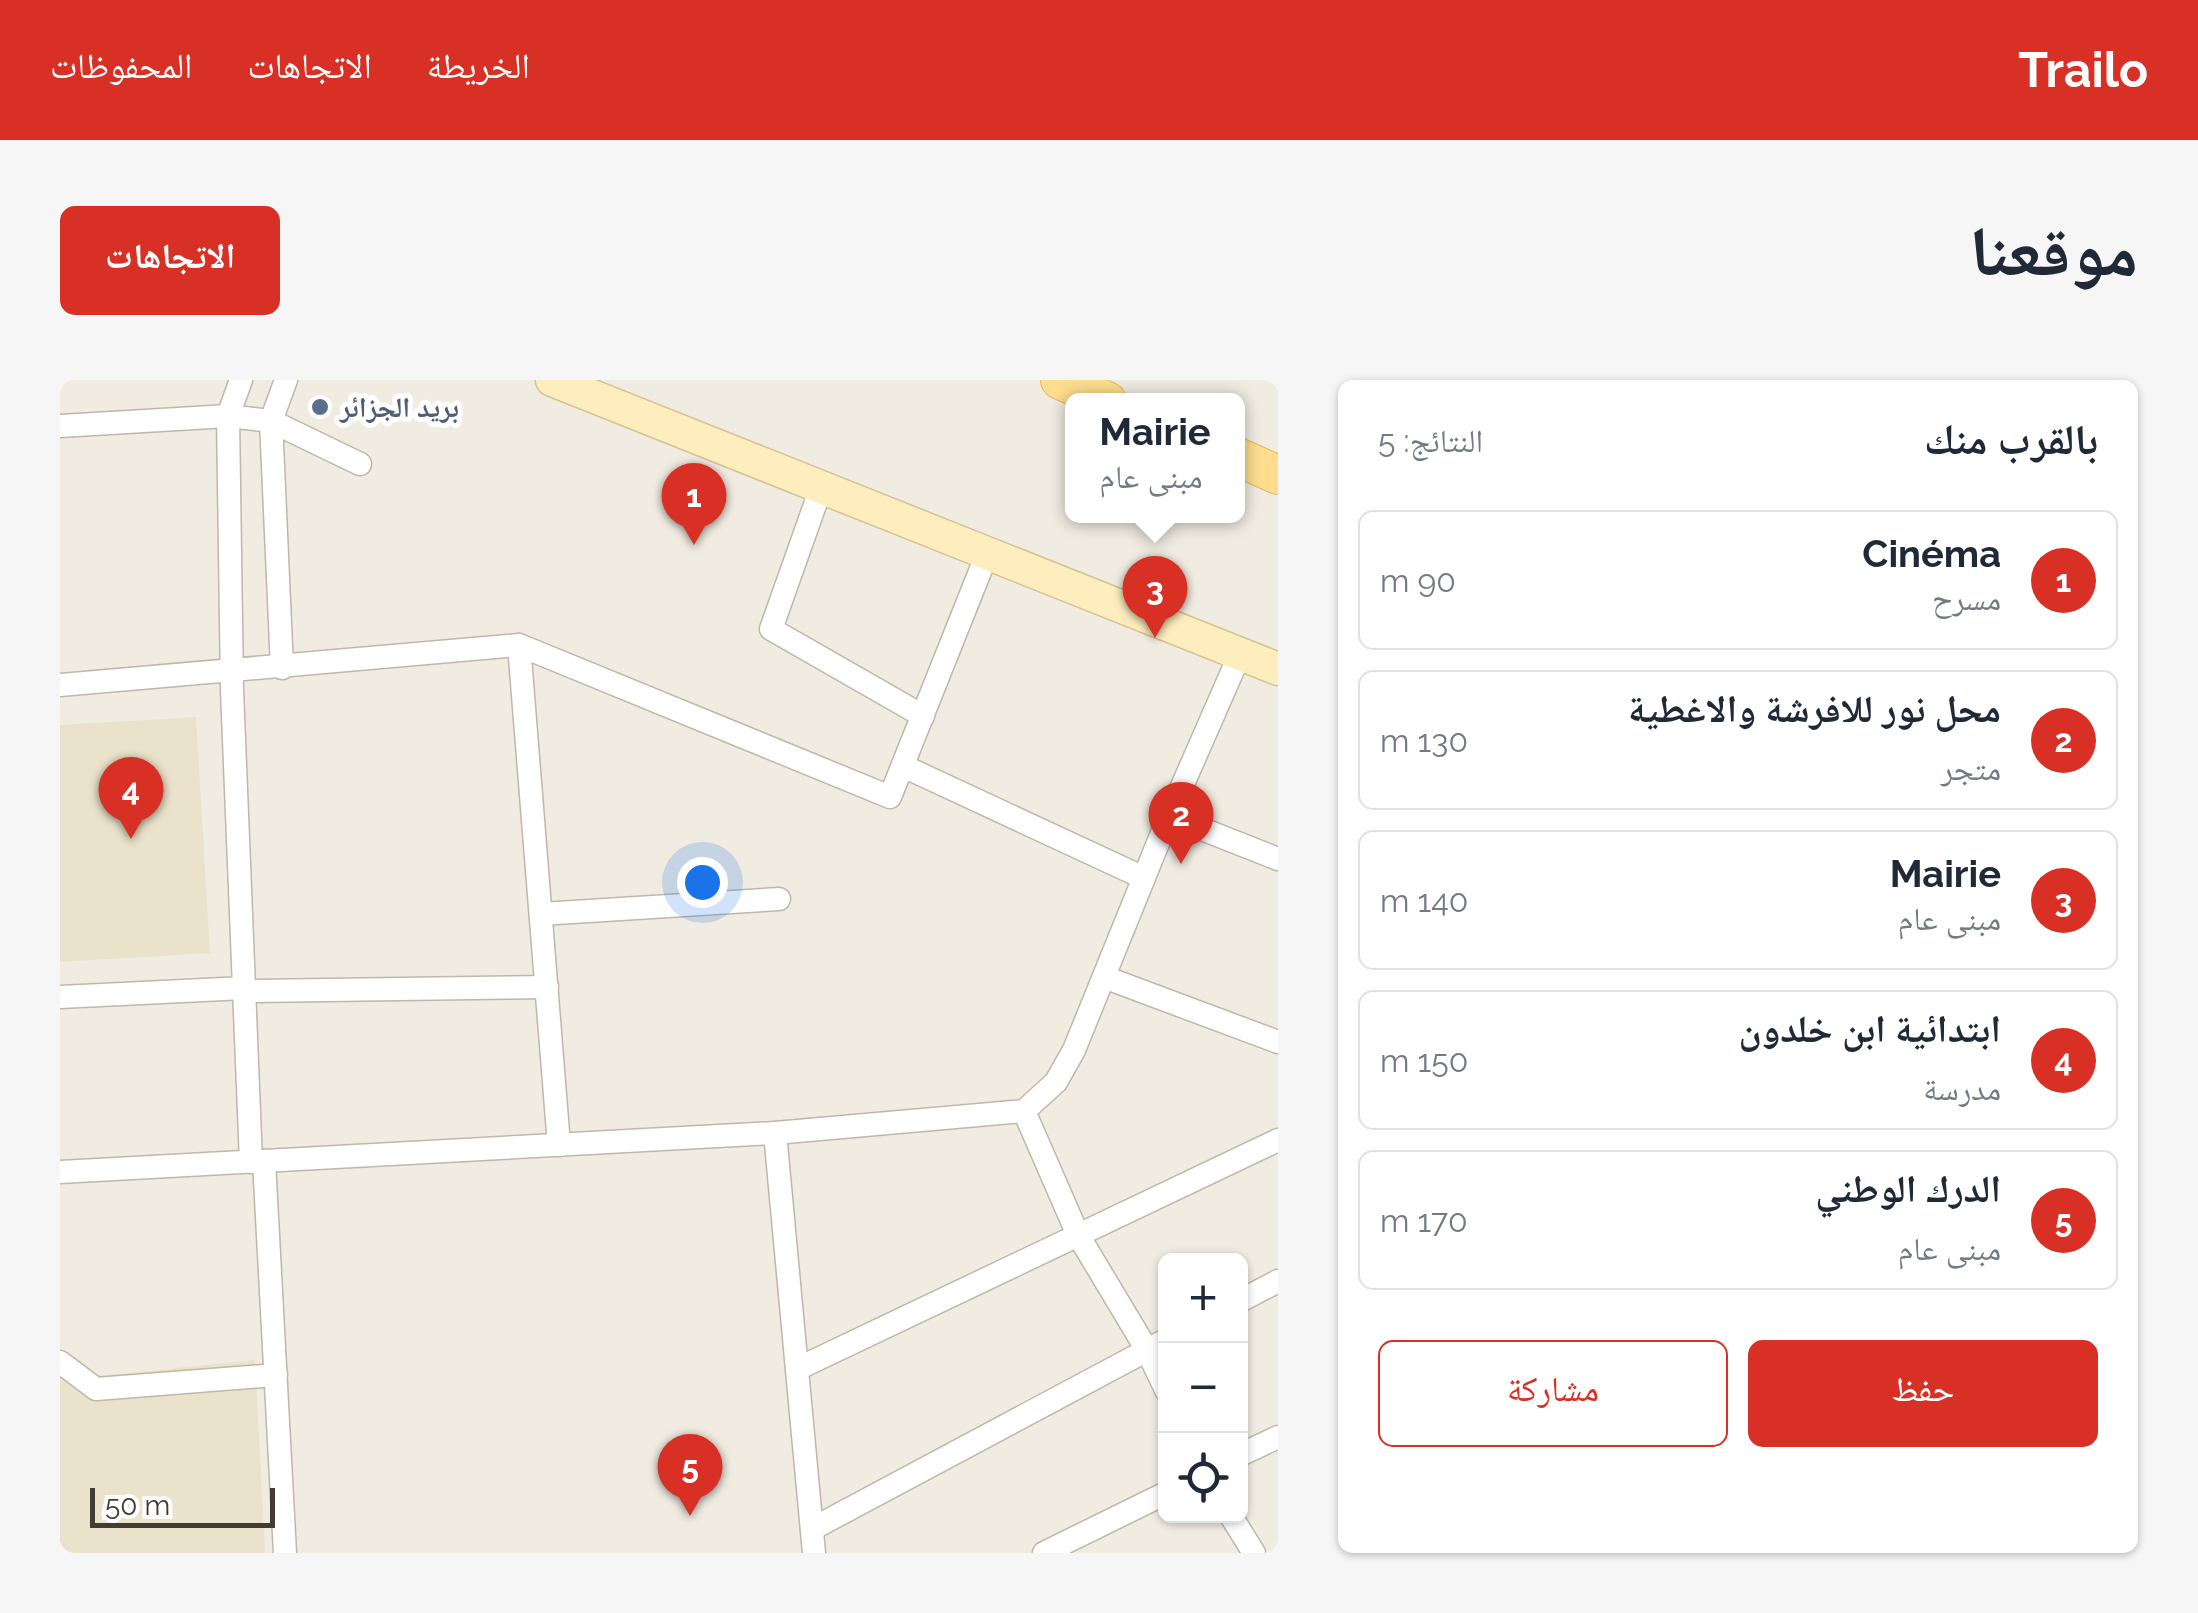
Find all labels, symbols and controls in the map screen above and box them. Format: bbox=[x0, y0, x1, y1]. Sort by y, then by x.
text: Trailo bbox=[2018, 42, 2148, 98]
text: المحفوظات bbox=[50, 45, 192, 86]
text: الاتجاهات bbox=[247, 45, 372, 86]
text: الخريطة bbox=[427, 45, 530, 86]
button: الاتجاهات bbox=[60, 206, 280, 315]
text: موقعنا bbox=[1969, 210, 2138, 292]
place label: بريد الجزائر bbox=[339, 391, 459, 424]
popup bbox=[1065, 393, 1245, 523]
marker: بريد الجزائر bbox=[309, 396, 331, 418]
text: Mairie bbox=[1099, 409, 1211, 454]
text: بالقرب منك bbox=[1924, 415, 2098, 464]
text: النتائج: 5 bbox=[1378, 422, 1483, 459]
text: مبنى عام bbox=[1099, 458, 1203, 495]
pin: 1 bbox=[662, 462, 726, 545]
text: Cinéma bbox=[1862, 531, 2001, 576]
pin: 3 bbox=[1122, 556, 1188, 638]
text: 90 m bbox=[1380, 562, 1456, 599]
text: 1 bbox=[2056, 562, 2071, 599]
text: مسرح bbox=[1932, 580, 2001, 617]
text: محل نور للافرشة والاغطية bbox=[1628, 686, 2001, 731]
text: 130 m bbox=[1380, 722, 1468, 759]
text: 2 bbox=[2054, 722, 2073, 759]
text: متجر bbox=[1941, 750, 2001, 787]
pin: 4 bbox=[98, 756, 164, 839]
pin: 2 bbox=[1148, 782, 1214, 864]
text: Mairie bbox=[1890, 851, 2001, 896]
your location bbox=[677, 857, 728, 908]
text: 140 m bbox=[1380, 882, 1468, 919]
text: 3 bbox=[2055, 882, 2072, 919]
text: مبنى عام bbox=[1898, 900, 2001, 937]
text: ابتدائية ابن خلدون bbox=[1739, 1006, 2001, 1051]
text: 150 m bbox=[1380, 1042, 1468, 1079]
text: 4 bbox=[2054, 1042, 2073, 1079]
text: مدرسة bbox=[1923, 1070, 2001, 1107]
text: الدرك الوطني bbox=[1815, 1166, 2001, 1211]
text: 170 m bbox=[1380, 1202, 1468, 1239]
text: 5 bbox=[2055, 1202, 2072, 1239]
text: مبنى عام bbox=[1898, 1230, 2001, 1267]
map controls bbox=[1158, 1253, 1248, 1523]
button: + bbox=[1158, 1253, 1248, 1343]
button: مشاركة bbox=[1378, 1340, 1728, 1447]
button: حفظ bbox=[1748, 1340, 2098, 1447]
button: − bbox=[1158, 1343, 1248, 1433]
button: locate bbox=[1158, 1433, 1248, 1523]
pin: 5 bbox=[658, 1434, 722, 1516]
scale bar bbox=[90, 1483, 275, 1528]
text: 50 m bbox=[105, 1489, 170, 1522]

